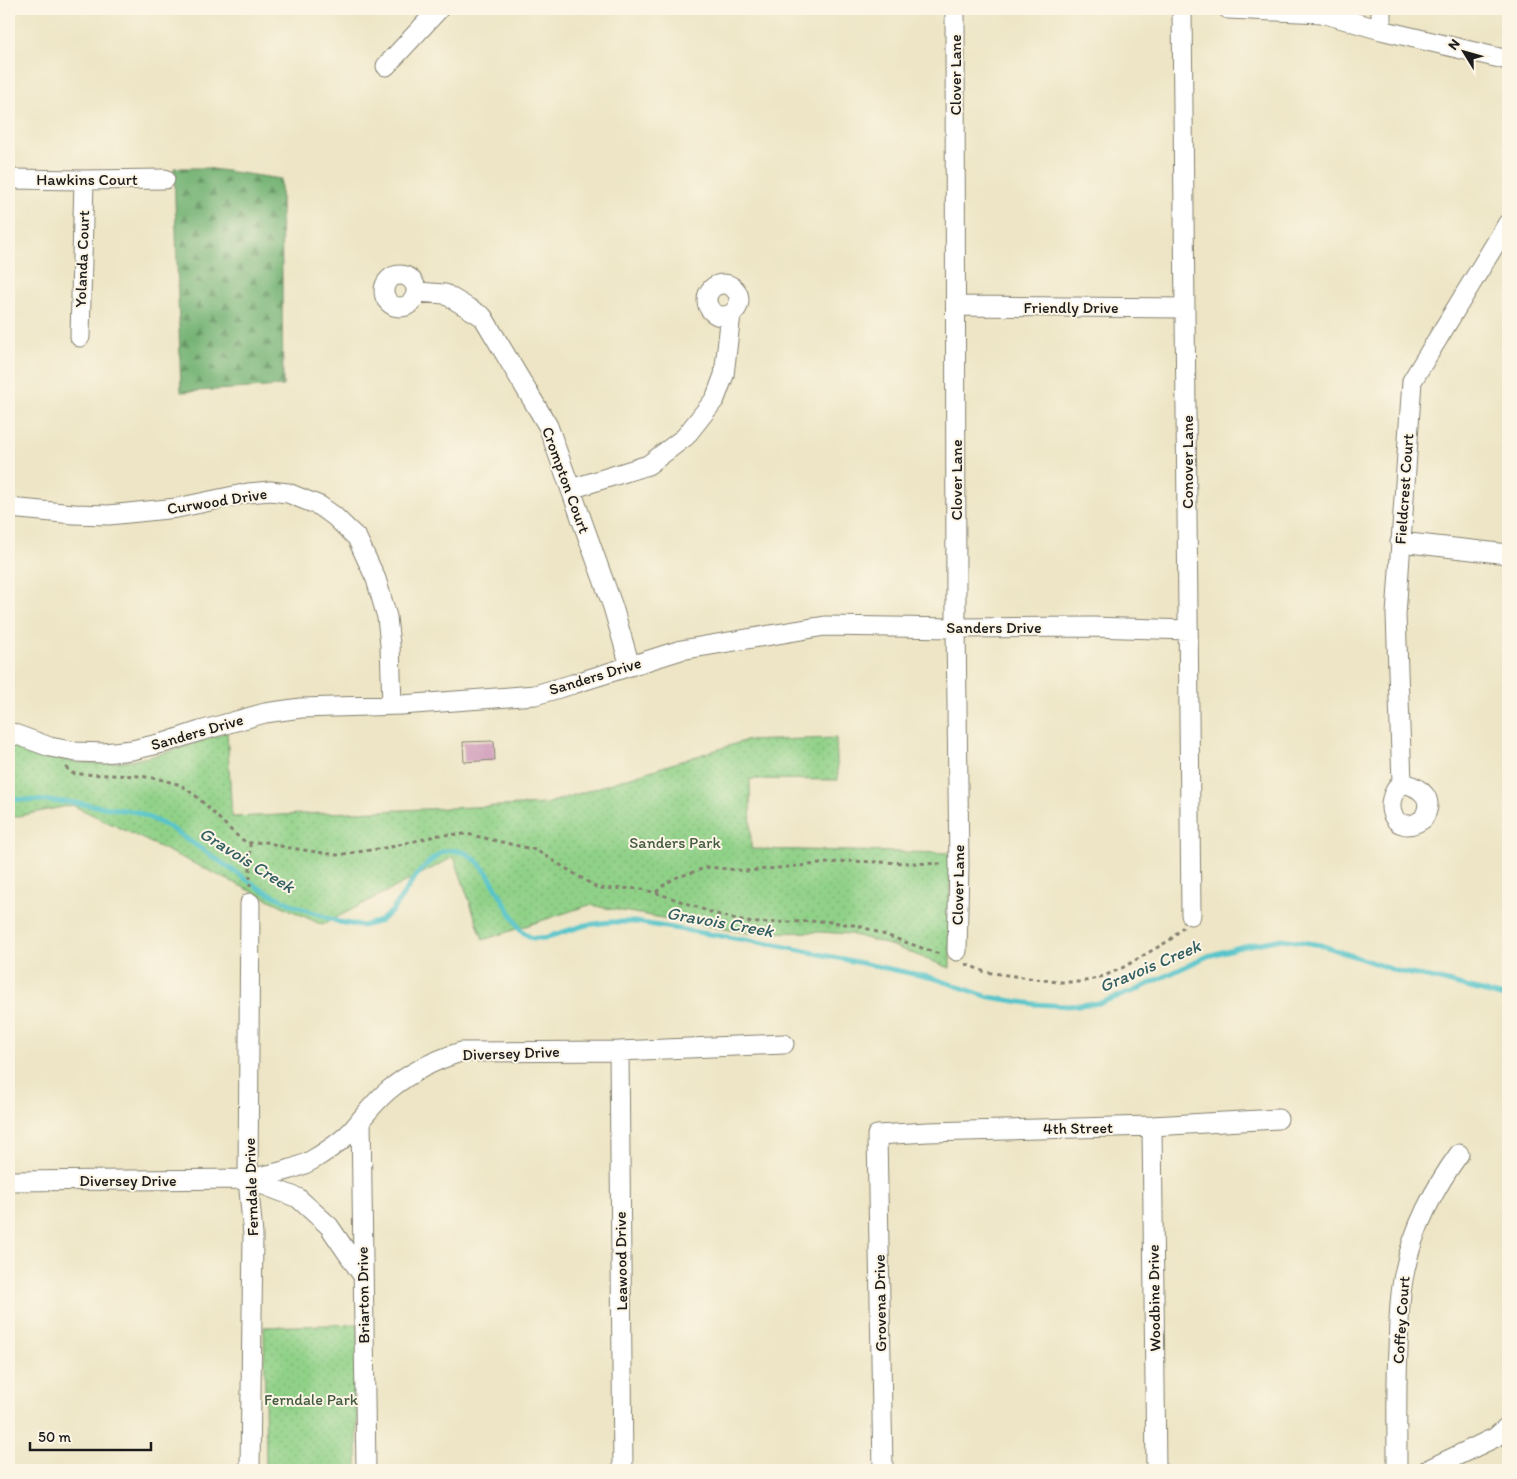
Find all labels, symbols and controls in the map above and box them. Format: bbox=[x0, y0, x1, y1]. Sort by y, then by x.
north arrow bbox=[1440, 28, 1490, 78]
street label: Clover Lane bbox=[946, 34, 965, 116]
text: N bbox=[1444, 36, 1464, 53]
street label: Hawkins Court bbox=[36, 170, 138, 189]
street label: Yolanda Court bbox=[71, 210, 93, 308]
street label: Friendly Drive bbox=[1023, 298, 1119, 317]
street label: Conover Lane bbox=[1178, 415, 1197, 509]
street label: Crompton Court bbox=[538, 424, 594, 536]
street label: Fieldcrest Court bbox=[1391, 433, 1417, 545]
street label: Clover Lane bbox=[947, 439, 966, 521]
street label: Curwood Drive bbox=[166, 484, 268, 518]
street label: Sanders Drive bbox=[946, 618, 1042, 637]
street label: Sanders Drive bbox=[547, 653, 643, 699]
street label: Sanders Drive bbox=[149, 710, 245, 754]
water label: Gravois Creek bbox=[195, 822, 300, 899]
park label: Sanders Park bbox=[629, 833, 721, 852]
street label: Clover Lane bbox=[948, 844, 968, 926]
water label: Gravois Creek bbox=[665, 902, 777, 943]
water label: Gravois Creek bbox=[1096, 934, 1206, 997]
street label: Diversey Drive bbox=[462, 1042, 560, 1064]
street label: 4th Street bbox=[1043, 1118, 1113, 1138]
street label: Ferndale Drive bbox=[240, 1138, 262, 1236]
street label: Diversey Drive bbox=[79, 1171, 177, 1190]
street label: Leawood Drive bbox=[611, 1211, 631, 1311]
street label: Woodbine Drive bbox=[1144, 1244, 1164, 1352]
street label: Briarton Drive bbox=[353, 1246, 373, 1344]
street label: Grovena Drive bbox=[870, 1254, 890, 1352]
street label: Coffey Court bbox=[1388, 1275, 1414, 1365]
park label: Ferndale Park bbox=[264, 1390, 359, 1409]
scale bar bbox=[30, 1419, 151, 1451]
text: 50 m bbox=[38, 1428, 71, 1446]

